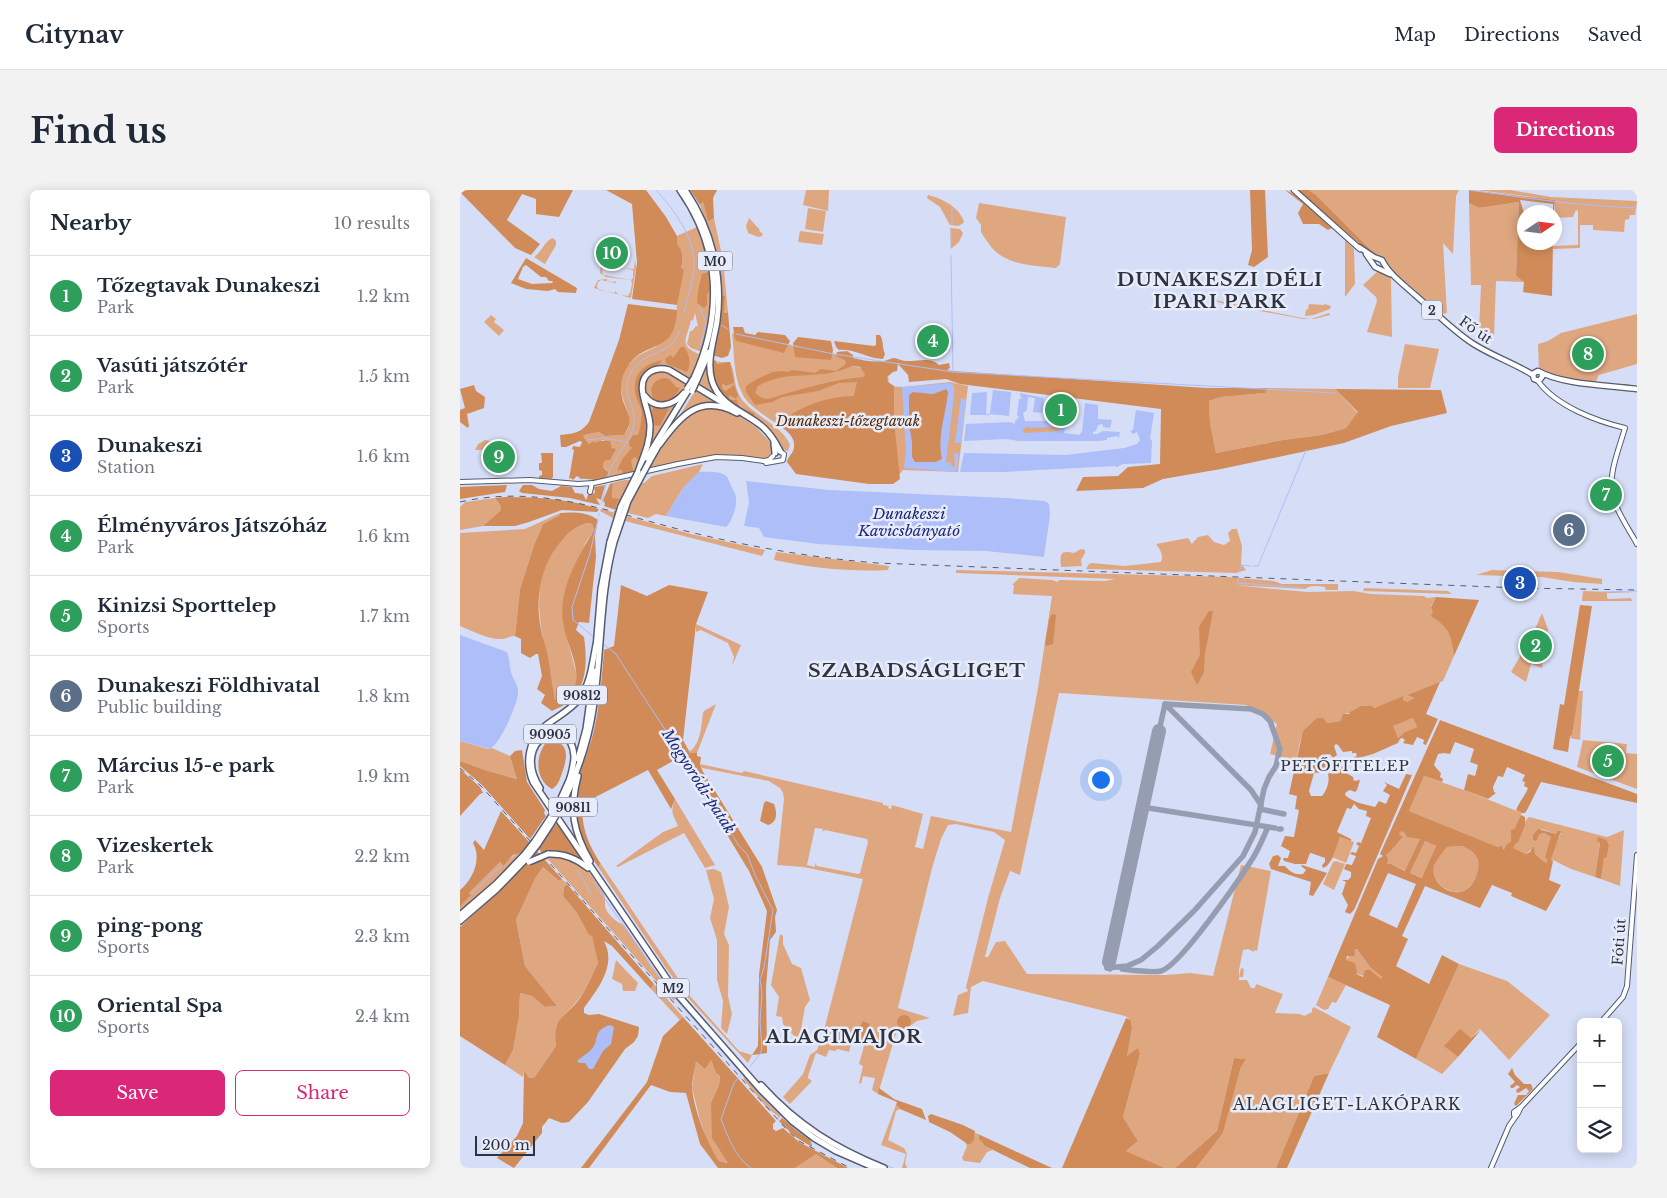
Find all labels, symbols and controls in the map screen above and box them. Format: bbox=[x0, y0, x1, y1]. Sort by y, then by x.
text: Citynav bbox=[25, 20, 124, 49]
text: Map bbox=[1394, 24, 1436, 46]
text: Directions bbox=[1464, 24, 1560, 46]
text: Saved bbox=[1588, 24, 1642, 46]
button: Directions bbox=[1494, 107, 1637, 153]
text: Find us bbox=[30, 109, 167, 152]
north arrow bbox=[1517, 205, 1562, 250]
text: Nearby bbox=[50, 210, 131, 236]
text: 10 results bbox=[334, 213, 410, 233]
pin: 10 bbox=[596, 234, 628, 272]
road number: M0 bbox=[698, 251, 732, 270]
district label: DUNAKESZI DÉLI IPARI PARK bbox=[1117, 268, 1323, 313]
text: Tőzegtavak Dunakeszi bbox=[97, 274, 320, 297]
text: 1 bbox=[63, 286, 69, 306]
text: 1.2 km bbox=[357, 286, 410, 306]
text: Park bbox=[97, 297, 134, 317]
road number: 2 bbox=[1422, 300, 1442, 320]
street label: Fő út bbox=[1456, 312, 1497, 348]
pin: 4 bbox=[917, 322, 949, 360]
pin: 8 bbox=[1572, 335, 1604, 373]
text: Vasúti játszótér bbox=[97, 354, 247, 377]
text: 2 bbox=[61, 366, 71, 386]
text: 1.5 km bbox=[358, 366, 410, 386]
text: Park bbox=[97, 377, 134, 397]
pin: 1 bbox=[1045, 391, 1077, 429]
park label: Dunakeszi-tőzegtavak bbox=[775, 412, 920, 430]
text: Dunakeszi bbox=[97, 434, 202, 457]
pin: 9 bbox=[483, 438, 515, 476]
text: 3 bbox=[61, 446, 71, 466]
text: 1.6 km bbox=[357, 446, 410, 466]
text: Station bbox=[97, 457, 155, 477]
pin: 7 bbox=[1590, 476, 1622, 514]
water label: Dunakeszi Kavicsbányató bbox=[857, 504, 960, 540]
pin: 6 bbox=[1553, 511, 1585, 549]
text: Élményváros Játszóház bbox=[97, 514, 327, 537]
text: 4 bbox=[61, 526, 71, 546]
text: 1.6 km bbox=[357, 526, 410, 546]
text: Park bbox=[97, 537, 134, 557]
pin: 3 bbox=[1504, 564, 1536, 602]
text: Kinizsi Sporttelep bbox=[97, 594, 276, 617]
text: 5 bbox=[61, 606, 71, 626]
text: 1.7 km bbox=[359, 606, 410, 626]
text: Sports bbox=[97, 617, 150, 637]
pin: 2 bbox=[1520, 627, 1552, 665]
district label: SZABADSÁGLIGET bbox=[808, 659, 1026, 682]
text: Dunakeszi Földhivatal bbox=[97, 674, 320, 697]
text: 6 bbox=[61, 686, 71, 706]
text: 1.8 km bbox=[357, 686, 410, 706]
road number: 90812 bbox=[557, 686, 607, 704]
text: Public building bbox=[97, 697, 222, 717]
road number: 90905 bbox=[524, 724, 576, 744]
water label: Mogyoródi-patak bbox=[658, 724, 740, 837]
pin: 5 bbox=[1592, 742, 1624, 780]
text: Március 15-e park bbox=[97, 754, 275, 777]
district label: PETŐFITELEP bbox=[1280, 756, 1410, 775]
text: 7 bbox=[62, 766, 70, 786]
text: 1.9 km bbox=[357, 766, 410, 786]
your location bbox=[1088, 767, 1114, 793]
text: Park bbox=[97, 777, 134, 797]
road number: 90811 bbox=[549, 798, 597, 816]
text: Vizeskertek bbox=[97, 834, 213, 857]
text: 8 bbox=[61, 846, 71, 866]
text: 2.2 km bbox=[354, 846, 410, 866]
text: Park bbox=[97, 857, 134, 877]
text: ping-pong bbox=[97, 914, 202, 937]
street label: Fóti út bbox=[1608, 917, 1630, 966]
text: 9 bbox=[61, 926, 71, 946]
text: 2.3 km bbox=[354, 926, 410, 946]
text: Sports bbox=[97, 937, 150, 957]
road number: M2 bbox=[657, 978, 689, 998]
text: Oriental Spa bbox=[97, 994, 223, 1017]
text: 10 bbox=[56, 1006, 76, 1026]
text: 2.4 km bbox=[355, 1006, 410, 1026]
text: Sports bbox=[97, 1017, 150, 1037]
map controls bbox=[1577, 1018, 1622, 1153]
button: + bbox=[1577, 1018, 1622, 1063]
district label: ALAGIMAJOR bbox=[764, 1025, 923, 1048]
button: − bbox=[1577, 1063, 1622, 1108]
button: Save bbox=[50, 1070, 225, 1116]
button: Share bbox=[235, 1070, 410, 1116]
district label: ALAGLIGET-LAKÓPARK bbox=[1232, 1094, 1461, 1114]
button: layers bbox=[1577, 1108, 1622, 1153]
scale bar bbox=[475, 1133, 535, 1156]
text: 200 m bbox=[482, 1136, 530, 1154]

